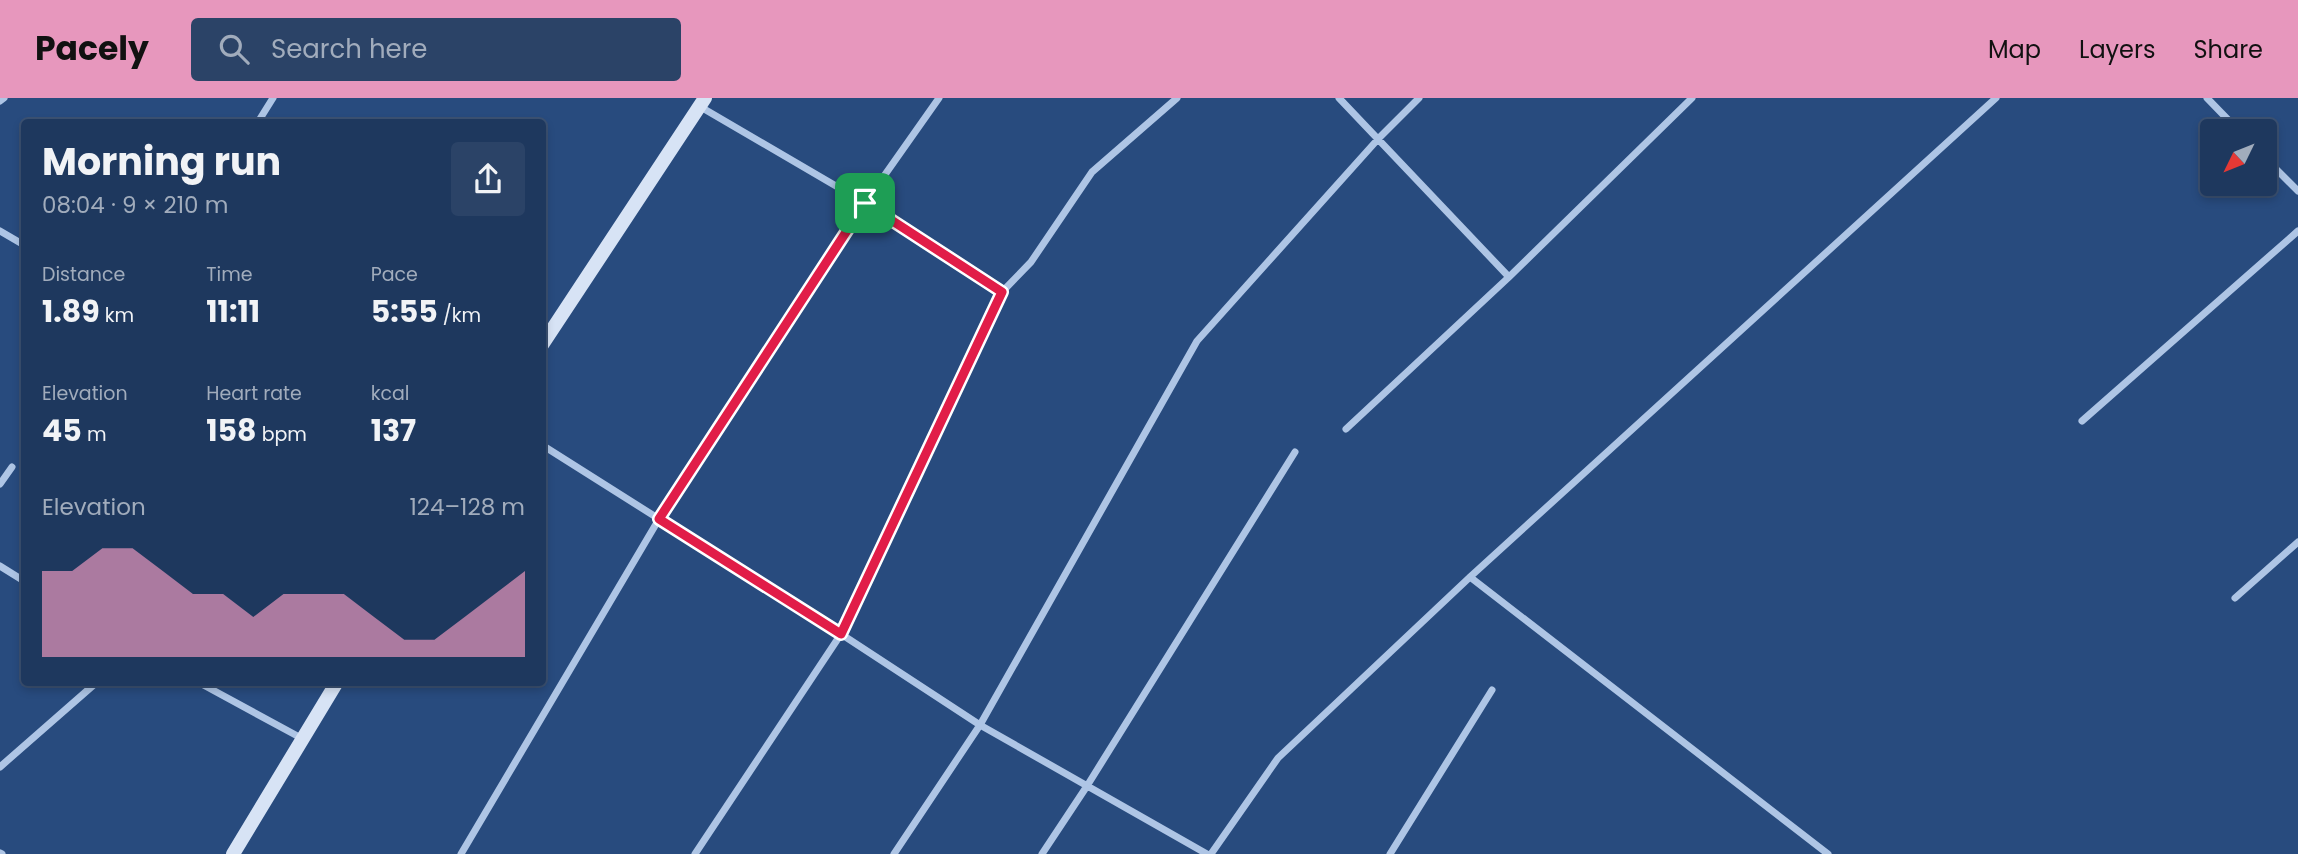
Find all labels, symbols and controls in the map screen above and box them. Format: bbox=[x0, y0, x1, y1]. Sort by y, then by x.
search box bbox=[191, 18, 681, 81]
text: Pacely bbox=[35, 25, 149, 72]
icon: search bbox=[215, 30, 253, 68]
text: Search here bbox=[271, 31, 428, 67]
text: Map bbox=[1988, 33, 2041, 66]
text: Layers bbox=[2079, 33, 2155, 66]
text: Share bbox=[2193, 33, 2263, 66]
north arrow bbox=[2200, 119, 2277, 196]
map controls bbox=[2200, 119, 2277, 196]
text: Morning run bbox=[42, 135, 281, 188]
button: share bbox=[451, 142, 525, 216]
pin bbox=[835, 173, 895, 233]
icon: arrive bbox=[846, 184, 884, 222]
text: 08:04 · 9 × 210 m bbox=[42, 189, 228, 221]
text: Distance bbox=[42, 261, 125, 288]
text: Time bbox=[206, 261, 253, 288]
text: Pace bbox=[371, 261, 418, 288]
text: 1.89 bbox=[42, 290, 100, 333]
text: 11:11 bbox=[206, 290, 260, 333]
text: 5:55 bbox=[371, 290, 438, 333]
text: km bbox=[100, 302, 134, 329]
text: /km bbox=[438, 302, 481, 329]
text: Elevation bbox=[42, 380, 128, 407]
text: Heart rate bbox=[206, 380, 302, 407]
text: kcal bbox=[371, 380, 410, 407]
text: 45 bbox=[42, 409, 82, 452]
text: 158 bbox=[206, 409, 257, 452]
text: 137 bbox=[371, 409, 416, 452]
text: m bbox=[82, 421, 106, 448]
text: bpm bbox=[257, 421, 307, 448]
text: Elevation bbox=[42, 491, 146, 523]
text: 124–128 m bbox=[409, 491, 525, 523]

